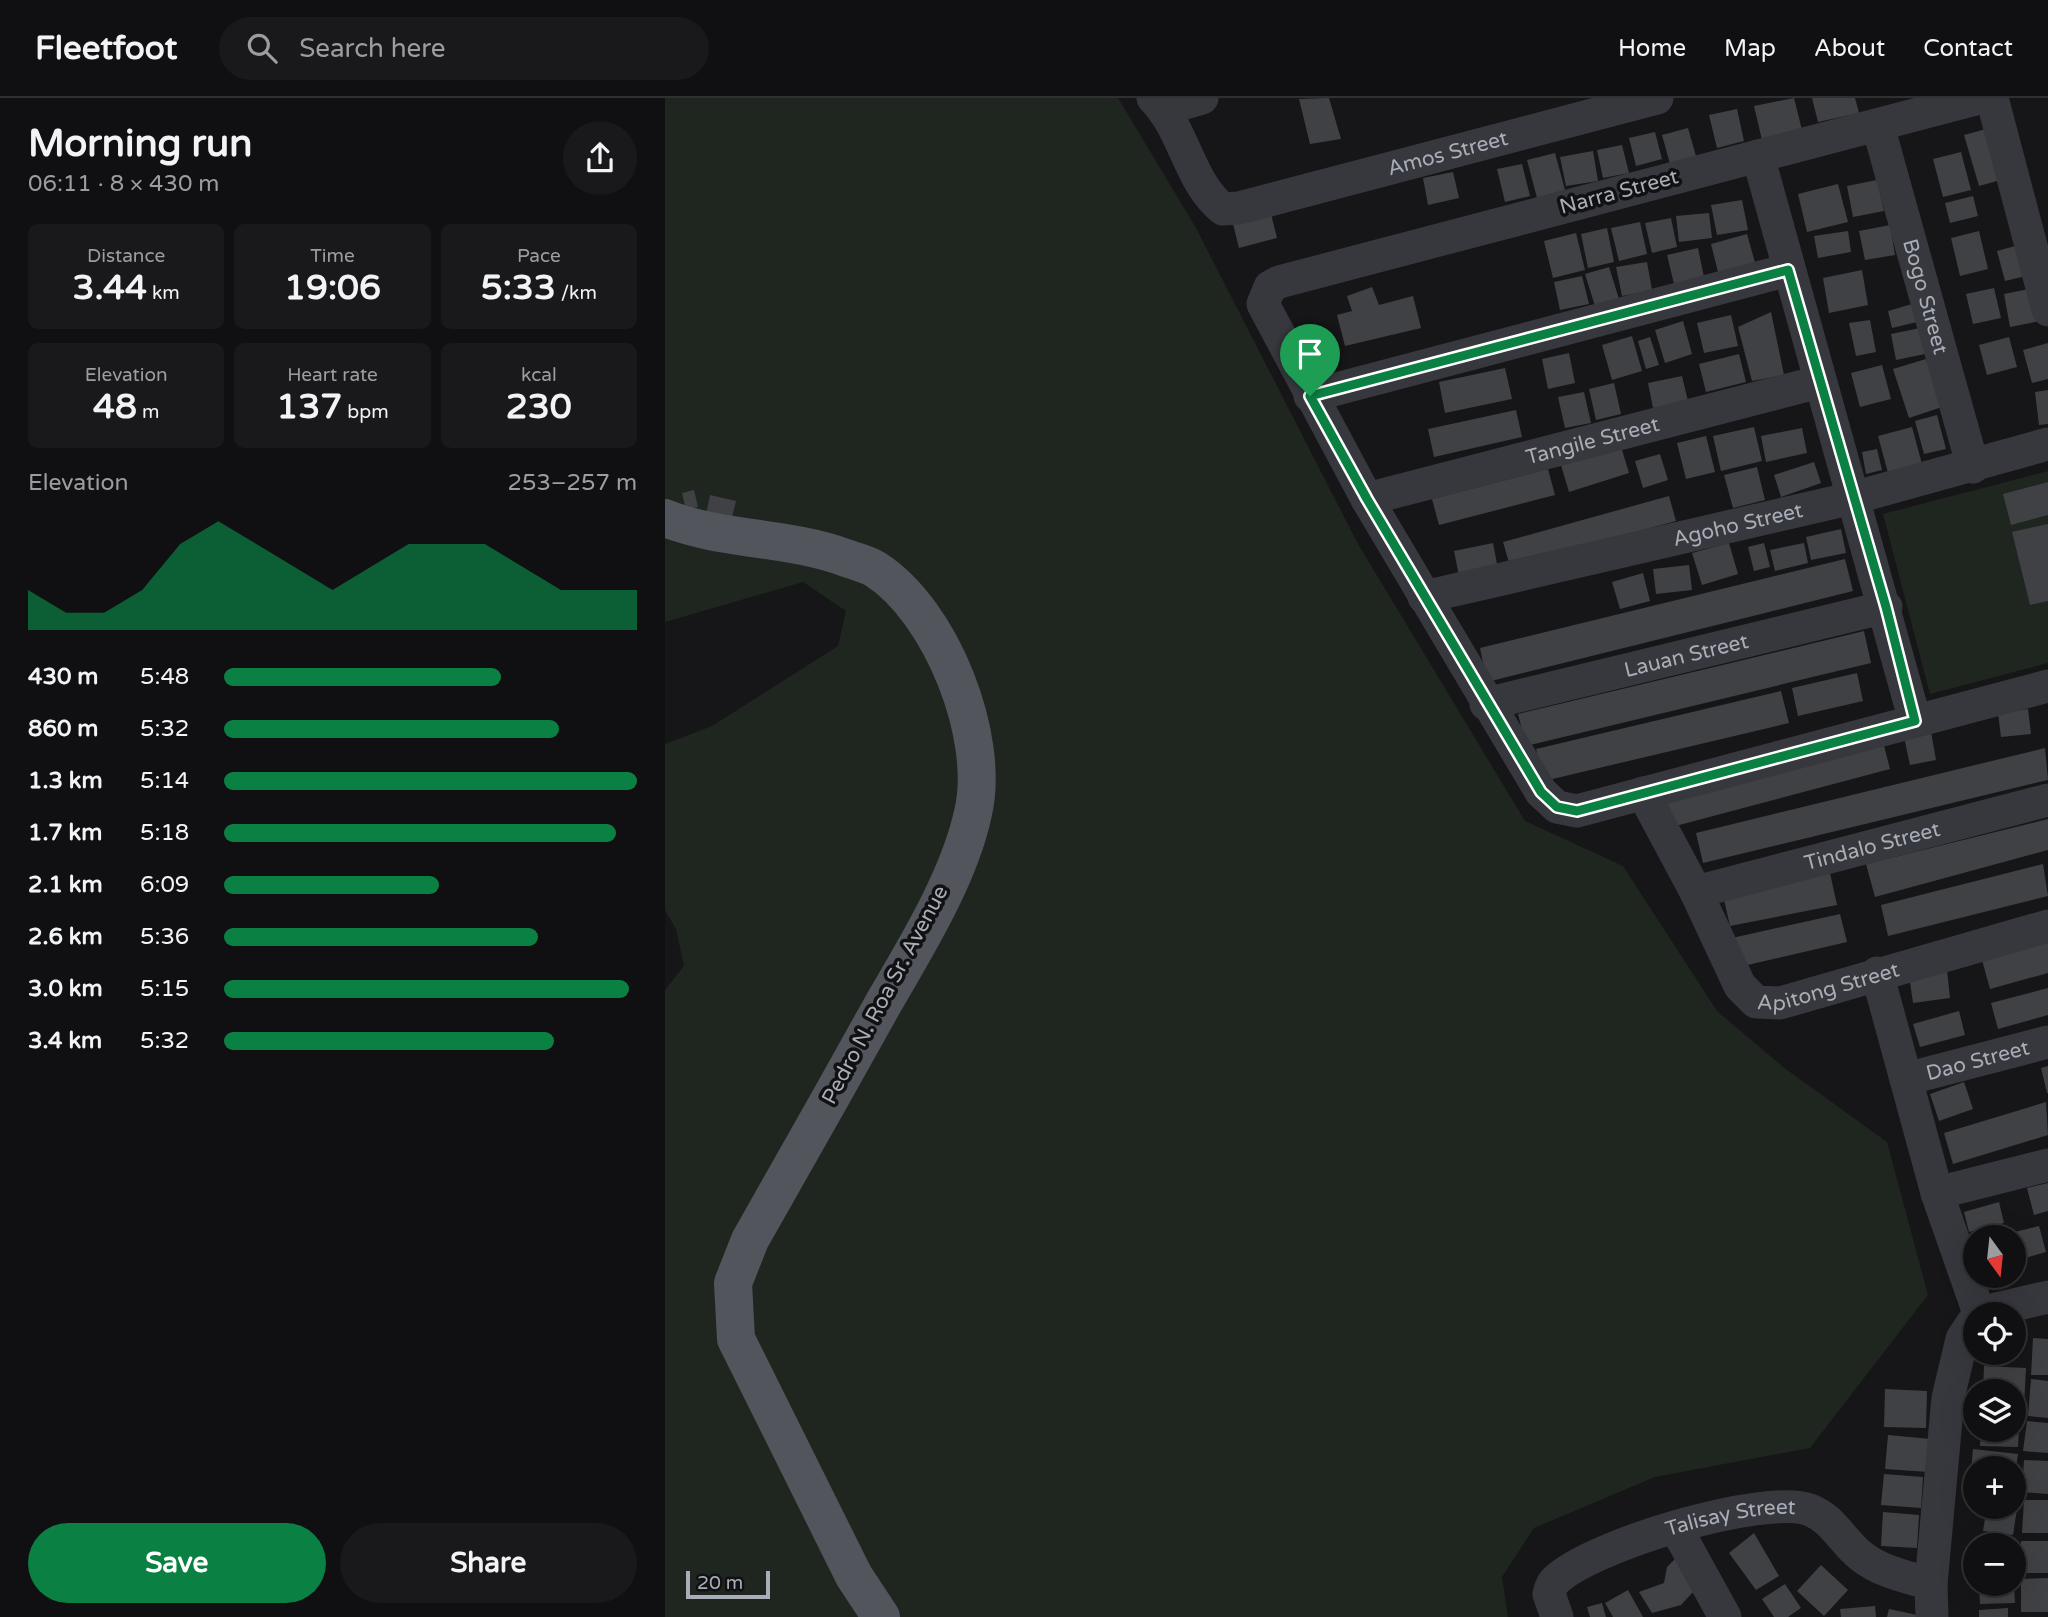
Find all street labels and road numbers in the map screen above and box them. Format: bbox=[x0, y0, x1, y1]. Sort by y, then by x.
street label: Amos Street bbox=[1385, 125, 1510, 181]
street label: Narra Street bbox=[1557, 164, 1681, 220]
street label: Bogo Street bbox=[1898, 236, 1953, 357]
street label: Tangile Street bbox=[1523, 411, 1662, 470]
street label: Agoho Street bbox=[1670, 498, 1805, 552]
street label: Lauan Street bbox=[1622, 628, 1751, 683]
street label: Tindalo Street bbox=[1802, 816, 1943, 876]
street label: Pedro N. Roa Sr. Avenue bbox=[817, 881, 953, 1109]
street label: Apitong Street bbox=[1757, 957, 1902, 1016]
street label: Dao Street bbox=[1923, 1035, 2032, 1086]
street label: Talisay Street bbox=[1662, 1494, 1796, 1542]

